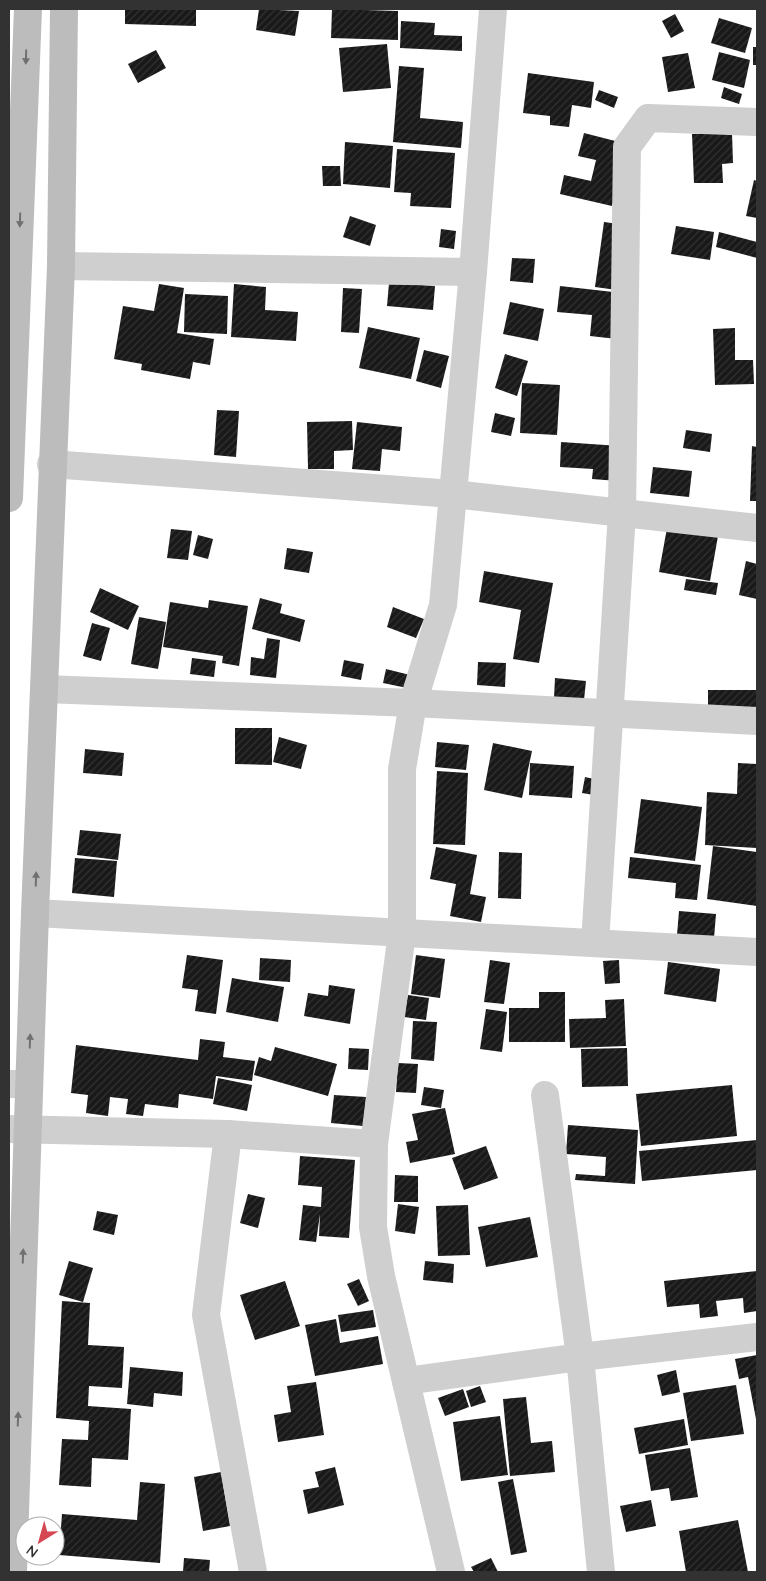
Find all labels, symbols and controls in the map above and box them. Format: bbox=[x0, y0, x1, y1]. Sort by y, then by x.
one-way arrow bbox=[22, 50, 30, 66]
one-way arrow bbox=[15, 212, 23, 228]
one-way arrow bbox=[32, 871, 40, 887]
one-way arrow bbox=[27, 1033, 35, 1049]
one-way arrow bbox=[19, 1248, 27, 1264]
one-way arrow bbox=[14, 1410, 22, 1426]
north arrow bbox=[15, 1516, 65, 1566]
text: N bbox=[23, 1541, 42, 1562]

